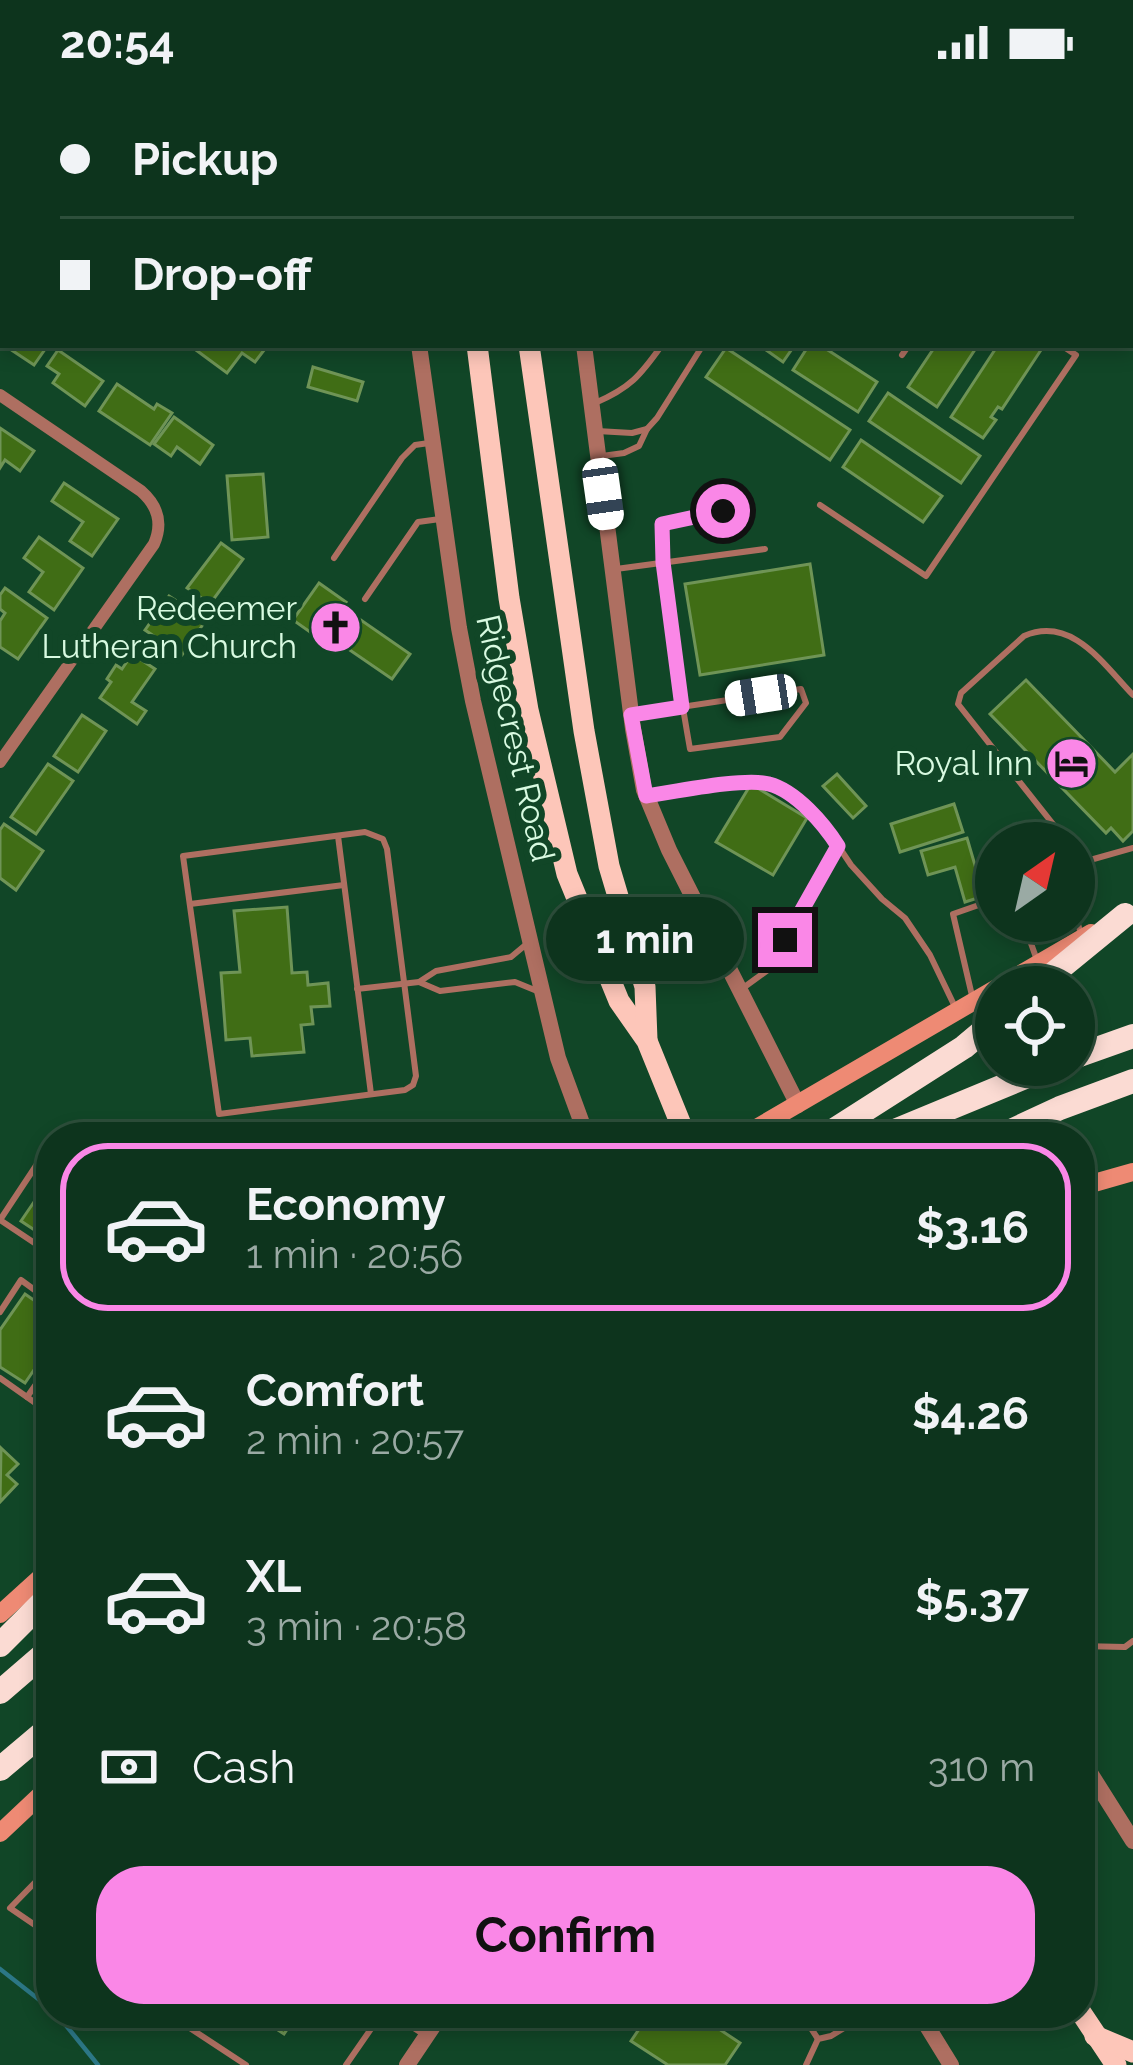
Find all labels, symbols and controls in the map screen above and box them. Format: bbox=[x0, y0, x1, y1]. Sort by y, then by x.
text: 20:54 bbox=[60, 16, 175, 69]
text: Pickup bbox=[132, 133, 278, 186]
text: Drop-off bbox=[132, 248, 312, 301]
car bbox=[580, 456, 626, 532]
route start bbox=[696, 484, 750, 538]
place label: Redeemer Lutheran Church bbox=[42, 589, 297, 666]
church icon: Redeemer Lutheran Church bbox=[308, 599, 364, 655]
street label: Ridgecrest Road bbox=[468, 611, 563, 865]
car bbox=[723, 672, 799, 718]
hotel icon: Royal Inn bbox=[1044, 735, 1100, 791]
place label: Royal Inn bbox=[895, 744, 1033, 783]
north arrow bbox=[975, 822, 1095, 942]
map controls bbox=[975, 822, 1095, 1086]
callout: 1 min bbox=[545, 898, 743, 982]
route end bbox=[758, 913, 812, 967]
text: 1 min bbox=[596, 916, 694, 962]
button: locate bbox=[975, 966, 1095, 1086]
icon: car bbox=[102, 1173, 210, 1281]
text: Economy bbox=[246, 1178, 446, 1231]
text: $3.16 bbox=[916, 1201, 1029, 1254]
text: 1 min · 20:56 bbox=[246, 1231, 463, 1277]
icon: car bbox=[102, 1359, 210, 1467]
text: Comfort bbox=[246, 1364, 424, 1417]
text: $4.26 bbox=[912, 1387, 1029, 1440]
text: 2 min · 20:57 bbox=[246, 1417, 464, 1463]
icon: car bbox=[102, 1545, 210, 1653]
text: XL bbox=[246, 1550, 301, 1603]
text: $5.37 bbox=[915, 1573, 1029, 1626]
text: 3 min · 20:58 bbox=[246, 1603, 467, 1649]
icon: cash bbox=[96, 1734, 162, 1800]
text: Cash bbox=[192, 1741, 295, 1794]
text: 310 m bbox=[928, 1744, 1035, 1790]
button: Confirm bbox=[96, 1866, 1035, 2004]

